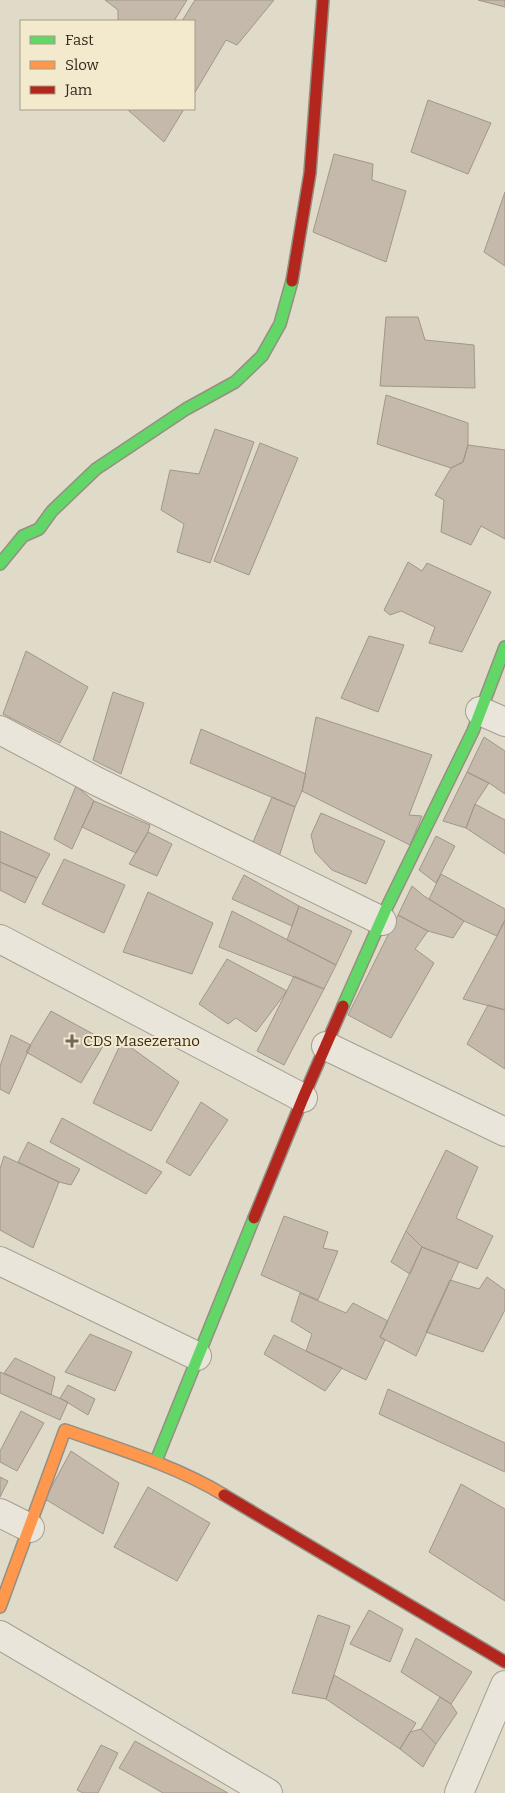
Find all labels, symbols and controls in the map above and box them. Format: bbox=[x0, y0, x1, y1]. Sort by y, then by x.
legend bbox=[20, 20, 195, 110]
text: Fast bbox=[65, 31, 94, 49]
text: Slow bbox=[65, 56, 100, 74]
text: Jam bbox=[64, 81, 93, 99]
place label: CDS Masezerano bbox=[83, 1032, 200, 1050]
marker: CDS Masezerano bbox=[65, 1034, 79, 1048]

